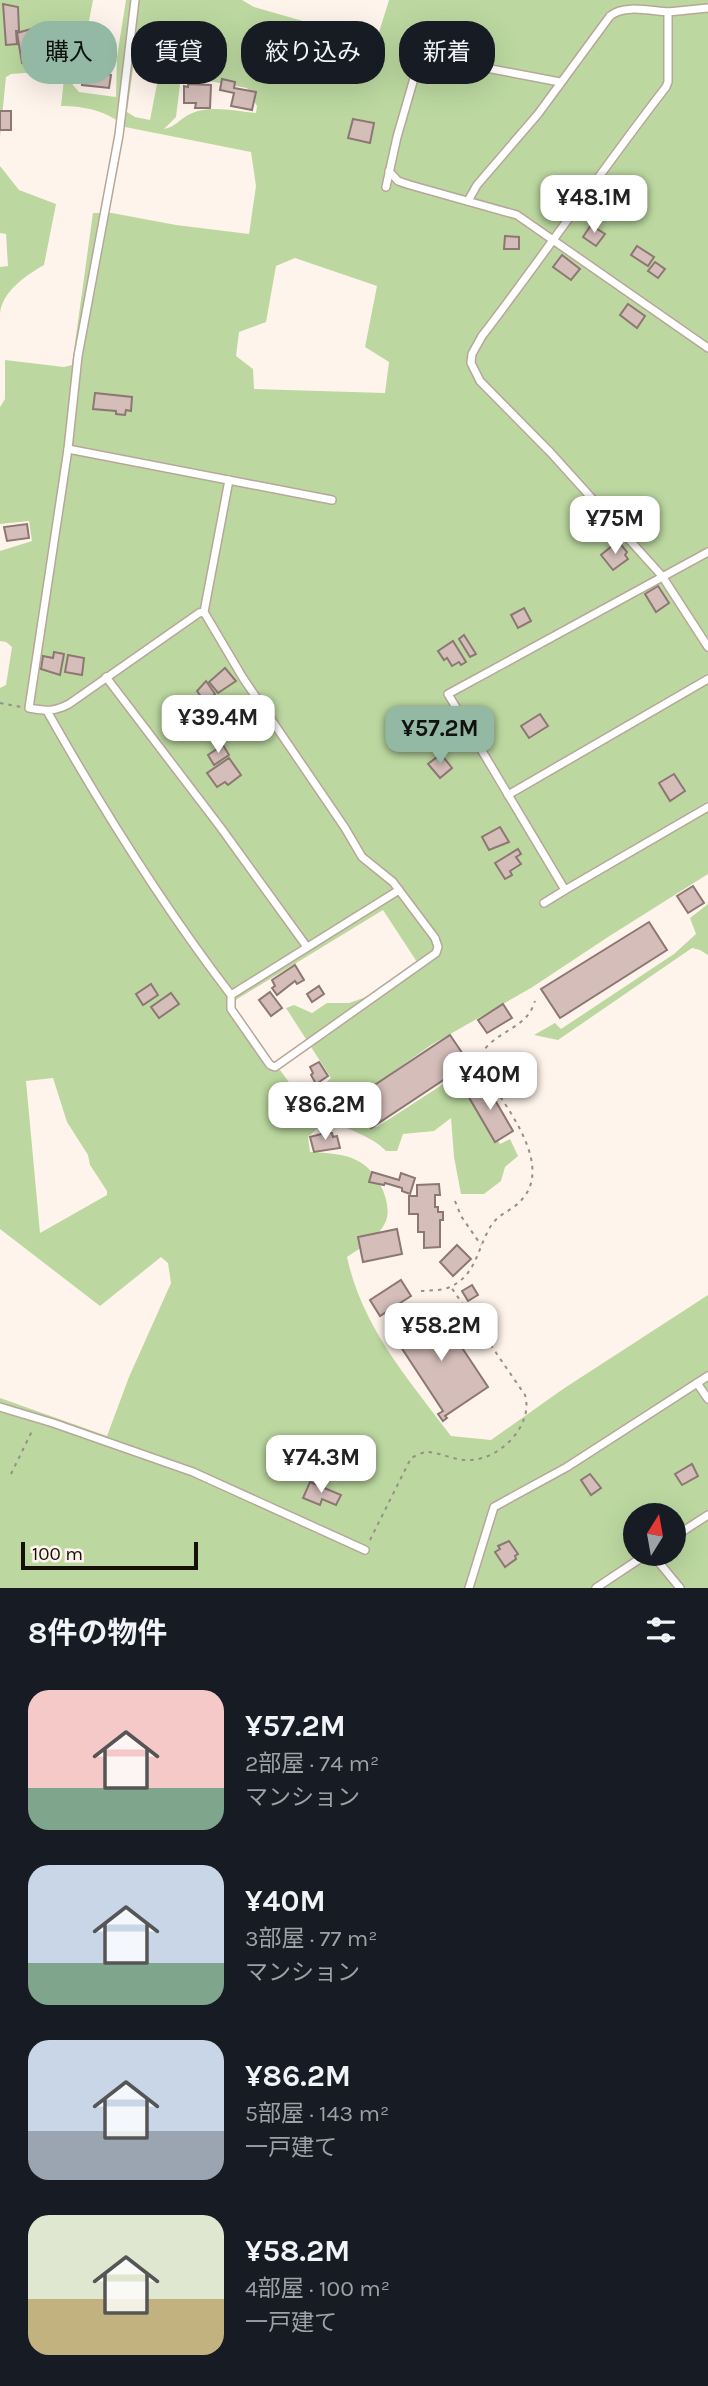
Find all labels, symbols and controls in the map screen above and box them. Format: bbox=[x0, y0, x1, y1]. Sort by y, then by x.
chip: 購入 bbox=[21, 21, 117, 84]
chip: 賃貸 bbox=[131, 21, 227, 84]
chip: 絞り込み bbox=[241, 21, 385, 84]
chip: 新着 bbox=[399, 21, 495, 84]
pin: ¥48.1M bbox=[537, 176, 651, 235]
text: ¥48.1M bbox=[556, 184, 632, 211]
pin: ¥75M bbox=[574, 496, 656, 556]
text: ¥75M bbox=[586, 505, 644, 532]
pin: ¥39.4M bbox=[161, 696, 275, 755]
text: ¥39.4M bbox=[178, 704, 258, 731]
pin: ¥57.2M bbox=[383, 706, 497, 766]
text: ¥57.2M bbox=[401, 715, 479, 742]
pin: ¥40M bbox=[449, 1052, 531, 1112]
text: ¥40M bbox=[459, 1061, 521, 1088]
pin: ¥86.2M bbox=[268, 1082, 382, 1142]
text: ¥86.2M bbox=[284, 1091, 366, 1118]
pin: ¥58.2M bbox=[384, 1304, 498, 1363]
text: ¥58.2M bbox=[401, 1312, 481, 1339]
pin: ¥74.3M bbox=[264, 1436, 378, 1495]
text: ¥74.3M bbox=[282, 1444, 360, 1471]
north arrow bbox=[623, 1503, 686, 1566]
map controls bbox=[623, 1503, 686, 1566]
scale bar bbox=[21, 1539, 198, 1571]
text: 100 m bbox=[32, 1543, 83, 1565]
icon: filters bbox=[642, 1611, 680, 1649]
text: 8件の物件 bbox=[28, 1615, 167, 1651]
text: ¥57.2M bbox=[245, 1708, 346, 1744]
icon: home bbox=[84, 1718, 168, 1802]
text: 2部屋 · 74 m² bbox=[245, 1750, 379, 1777]
text: マンション bbox=[245, 1784, 360, 1811]
text: ¥40M bbox=[245, 1883, 326, 1919]
icon: home bbox=[84, 1893, 168, 1977]
text: 3部屋 · 77 m² bbox=[245, 1925, 377, 1952]
text: マンション bbox=[245, 1959, 360, 1986]
text: ¥86.2M bbox=[245, 2058, 351, 2094]
icon: home bbox=[84, 2068, 168, 2152]
text: 5部屋 · 143 m² bbox=[245, 2100, 389, 2127]
text: 一戸建て bbox=[245, 2134, 337, 2161]
text: ¥58.2M bbox=[245, 2233, 350, 2269]
icon: home bbox=[84, 2243, 168, 2327]
text: 4部屋 · 100 m² bbox=[245, 2275, 390, 2302]
text: 一戸建て bbox=[245, 2309, 337, 2336]

